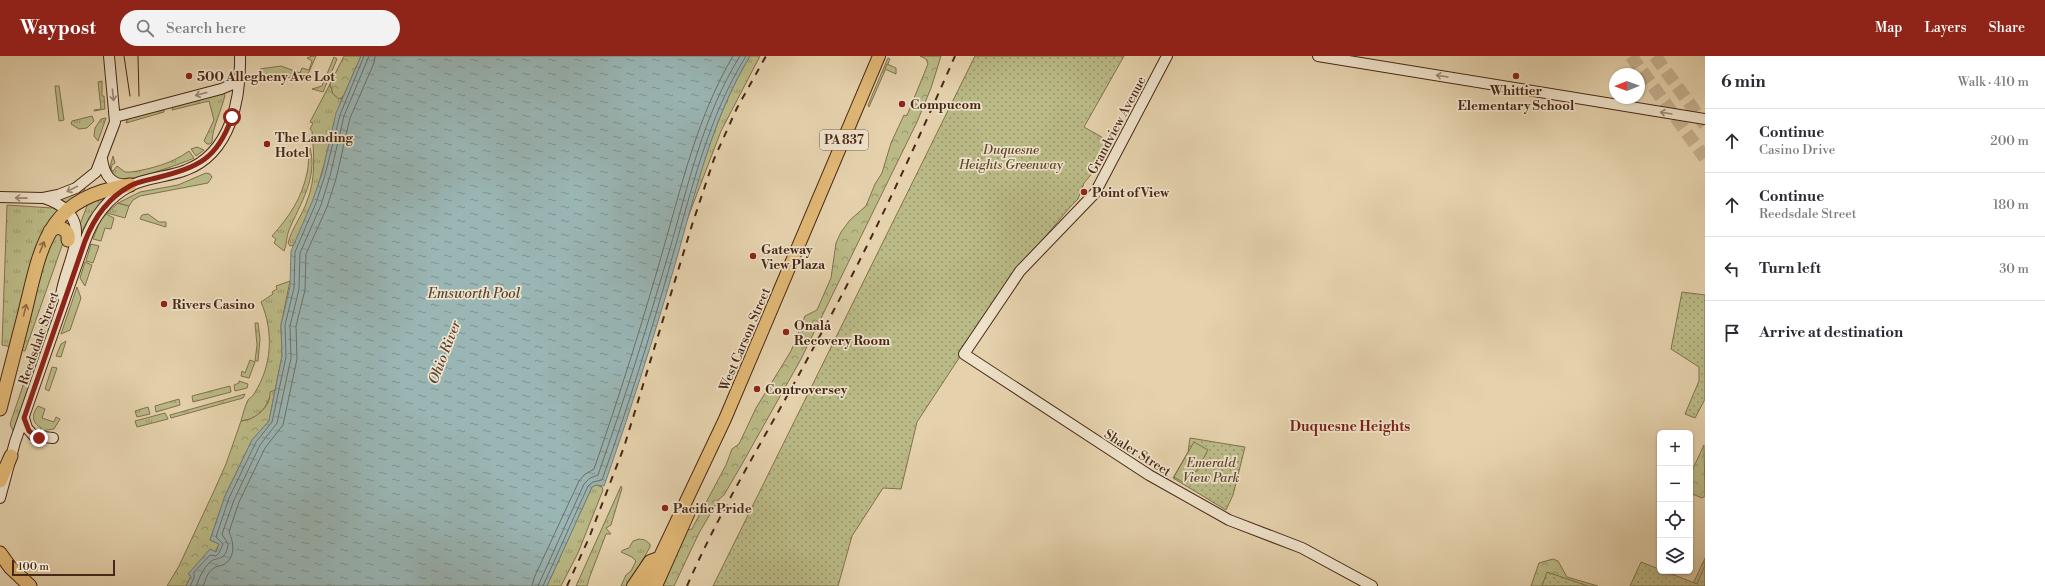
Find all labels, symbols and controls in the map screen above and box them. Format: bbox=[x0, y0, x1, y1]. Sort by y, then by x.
search box bbox=[120, 10, 400, 46]
text: Waypost bbox=[20, 16, 96, 40]
icon: search bbox=[134, 17, 156, 39]
text: Search here bbox=[166, 19, 246, 38]
text: Map bbox=[1875, 19, 1902, 37]
text: Layers bbox=[1924, 19, 1967, 37]
text: Share bbox=[1989, 19, 2025, 37]
north arrow bbox=[1609, 68, 1645, 104]
place label: 500 Allegheny Ave Lot bbox=[197, 69, 335, 85]
marker: 500 Allegheny Ave Lot bbox=[184, 71, 194, 81]
marker: Whittier Elementary School bbox=[1511, 71, 1521, 81]
text: 6 min bbox=[1721, 71, 1766, 93]
one-way arrow bbox=[1435, 72, 1448, 80]
street label: Grandview Avenue bbox=[1084, 73, 1150, 177]
text: Walk · 410 m bbox=[1958, 74, 2029, 90]
place label: Whittier Elementary School bbox=[1458, 83, 1575, 114]
one-way arrow bbox=[109, 88, 117, 101]
one-way arrow bbox=[195, 91, 208, 98]
place label: Compucom bbox=[910, 97, 981, 113]
marker: Compucom bbox=[897, 99, 907, 109]
route start bbox=[223, 108, 241, 126]
one-way arrow bbox=[1660, 109, 1673, 117]
text: Continue bbox=[1759, 123, 1824, 142]
place label: The Landing Hotel bbox=[275, 130, 354, 161]
road number: PA 837 bbox=[820, 130, 868, 150]
icon: ahead bbox=[1721, 130, 1743, 152]
text: 200 m bbox=[1990, 133, 2029, 149]
marker: The Landing Hotel bbox=[262, 139, 272, 149]
park label: Duquesne Heights Greenway bbox=[958, 142, 1063, 173]
text: Casino Drive bbox=[1759, 142, 1835, 158]
place label: Point of View bbox=[1092, 185, 1170, 201]
one-way arrow bbox=[66, 186, 78, 194]
marker: Point of View bbox=[1079, 187, 1089, 197]
text: Continue bbox=[1759, 187, 1824, 206]
one-way arrow bbox=[15, 194, 28, 202]
icon: ahead bbox=[1721, 194, 1743, 216]
text: 180 m bbox=[1993, 197, 2029, 213]
text: Reedsdale Street bbox=[1759, 206, 1856, 222]
one-way arrow bbox=[38, 241, 46, 253]
place label: Gateway View Plaza bbox=[760, 242, 826, 273]
marker: Gateway View Plaza bbox=[748, 251, 758, 261]
icon: left bbox=[1721, 258, 1743, 280]
text: Turn left bbox=[1759, 259, 1821, 278]
text: 30 m bbox=[1999, 261, 2029, 277]
water label: Emsworth Pool bbox=[427, 285, 521, 303]
street label: West Carson Street bbox=[716, 285, 774, 394]
street label: Reedsdale Street bbox=[16, 289, 63, 387]
place label: Rivers Casino bbox=[172, 297, 255, 313]
marker: Rivers Casino bbox=[159, 299, 169, 309]
one-way arrow bbox=[22, 303, 30, 316]
water label: Ohio River bbox=[425, 317, 466, 387]
place label: Onala Recovery Room bbox=[794, 318, 890, 349]
icon: arrive bbox=[1721, 322, 1743, 344]
text: Arrive at destination bbox=[1759, 323, 1903, 342]
marker: Onala Recovery Room bbox=[781, 327, 791, 337]
place label: Controversey bbox=[765, 382, 848, 398]
marker: Controversey bbox=[752, 384, 762, 394]
district label: Duquesne Heights bbox=[1290, 418, 1410, 436]
street label: Shaler Street bbox=[1101, 426, 1174, 480]
route end bbox=[30, 429, 48, 447]
map controls bbox=[1657, 430, 1693, 574]
button: + bbox=[1657, 430, 1693, 466]
park label: Emerald View Park bbox=[1183, 455, 1240, 486]
button: − bbox=[1657, 466, 1693, 502]
place label: Pacific Pride bbox=[673, 501, 752, 517]
button: locate bbox=[1657, 502, 1693, 538]
marker: Pacific Pride bbox=[660, 503, 670, 513]
button: layers bbox=[1657, 538, 1693, 574]
scale bar bbox=[12, 558, 115, 577]
text: 100 m bbox=[18, 560, 49, 574]

